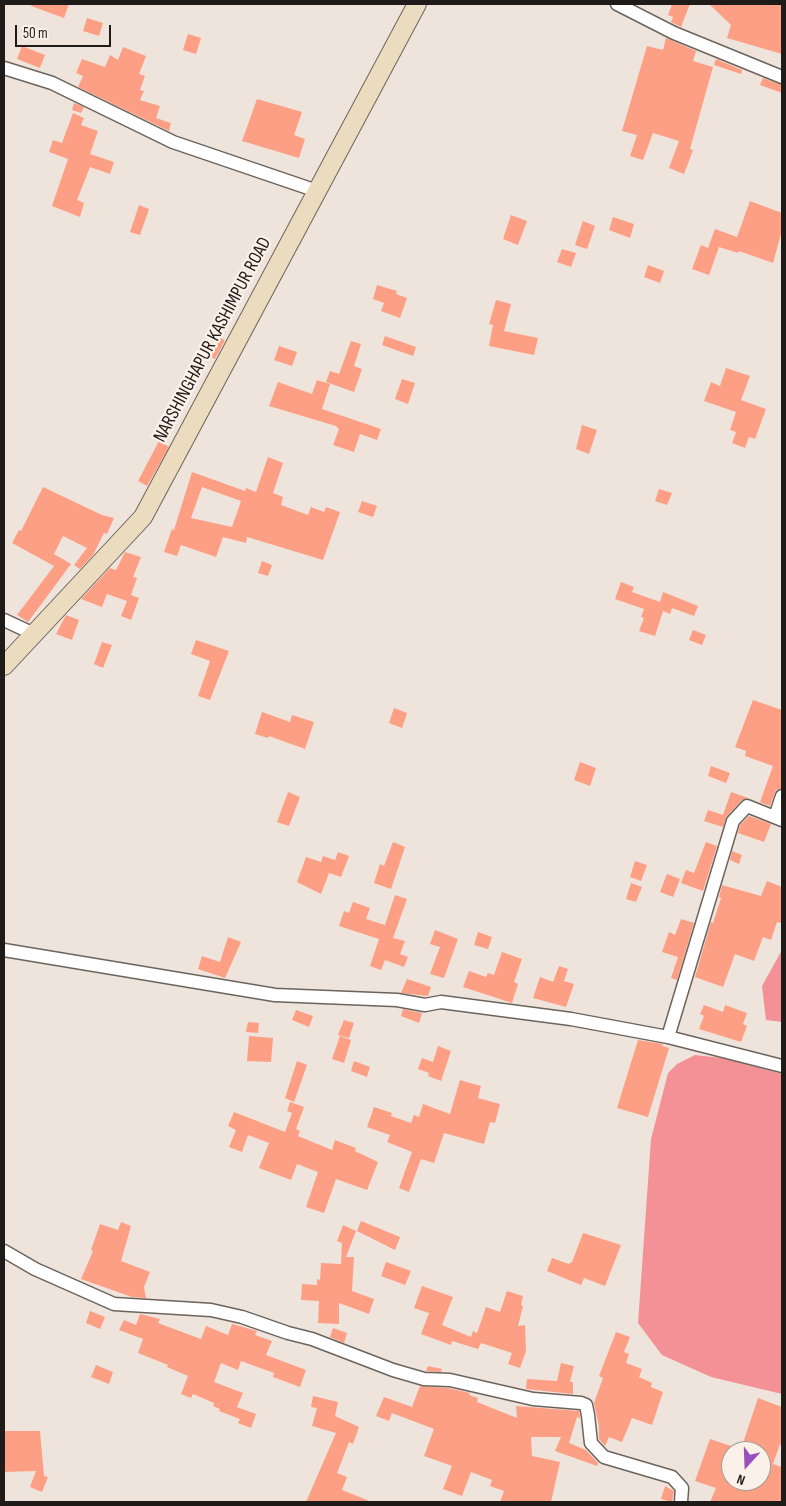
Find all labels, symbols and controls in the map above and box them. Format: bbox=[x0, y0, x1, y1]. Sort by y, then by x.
scale bar bbox=[18, 15, 114, 47]
text: 50 m bbox=[23, 24, 48, 43]
street label: NARSHINGHAPUR KASHIMPUR ROAD bbox=[149, 234, 277, 446]
north arrow bbox=[721, 1441, 771, 1491]
text: N bbox=[735, 1470, 747, 1489]

